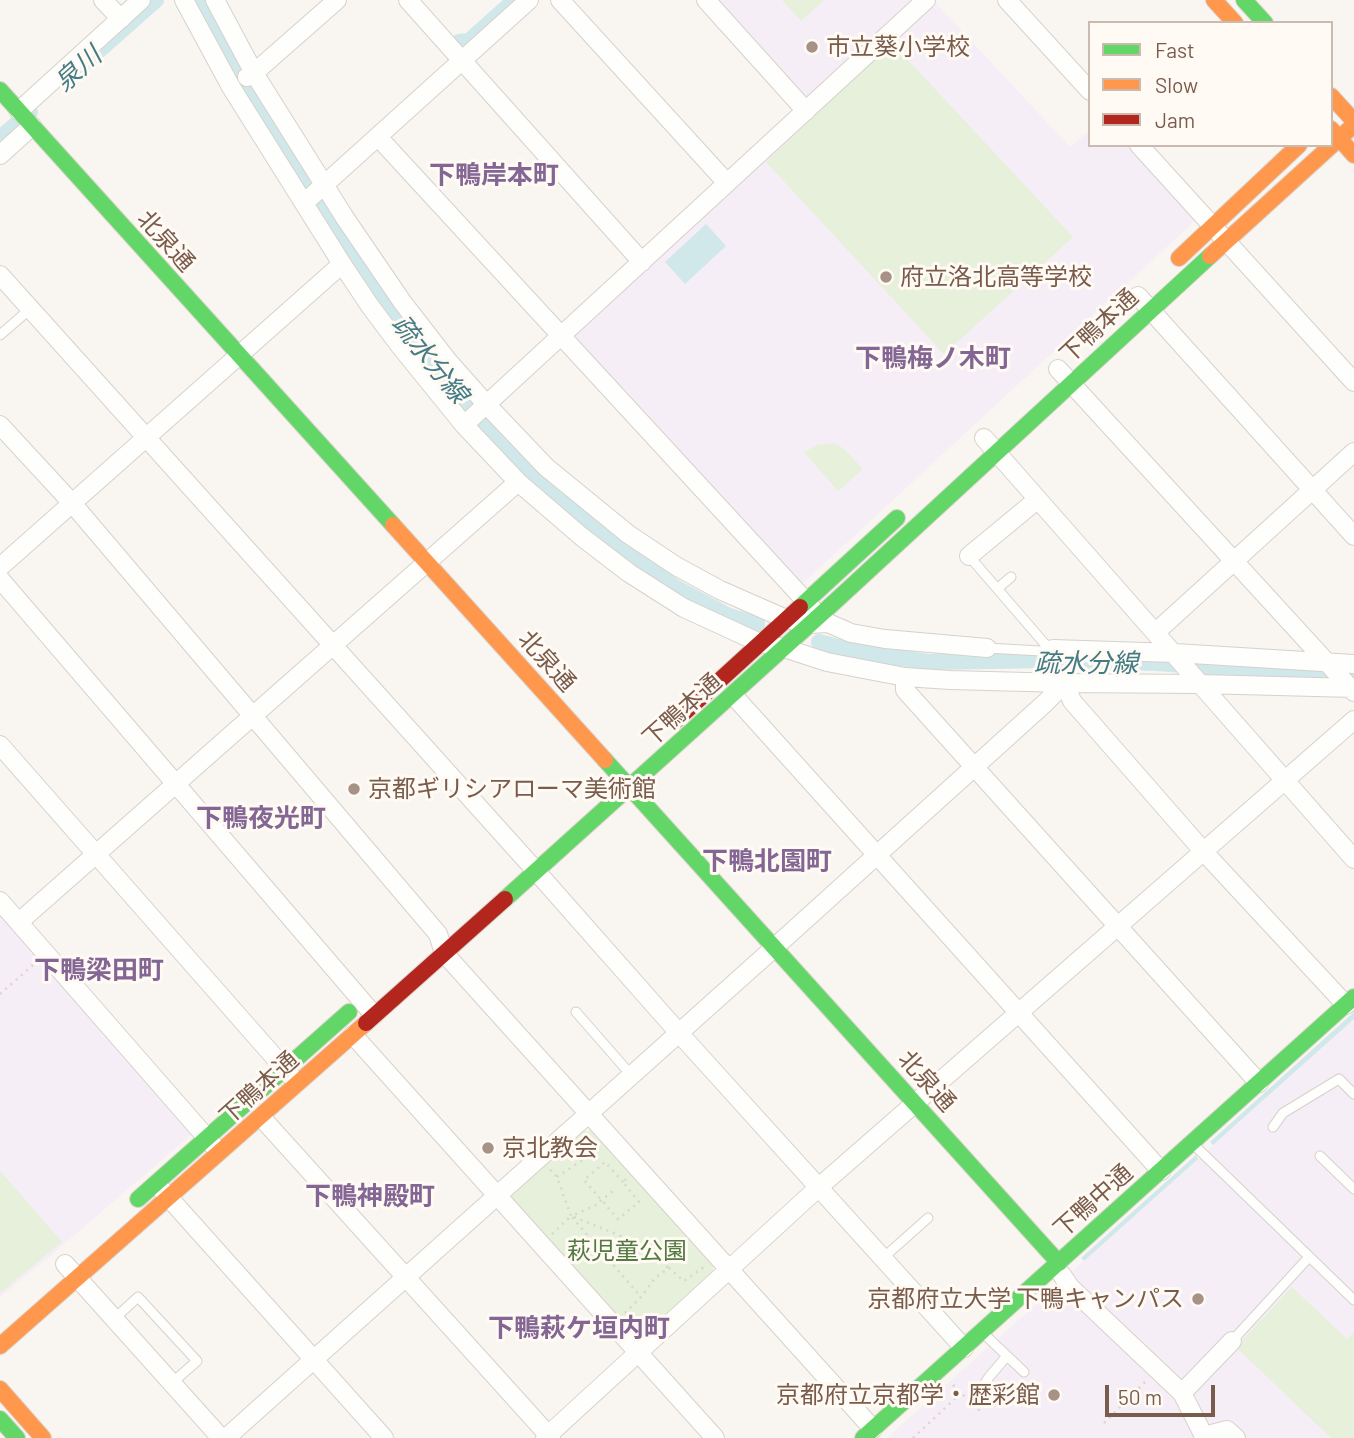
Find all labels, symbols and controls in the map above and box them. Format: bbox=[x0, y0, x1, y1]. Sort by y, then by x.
legend bbox=[1088, 21, 1333, 147]
place label: 市立葵小学校 bbox=[826, 33, 970, 61]
text: Fast bbox=[1155, 37, 1195, 62]
marker: 市立葵小学校 bbox=[804, 39, 820, 55]
water label: 泉川 bbox=[48, 40, 108, 98]
text: Slow bbox=[1155, 72, 1198, 97]
text: Jam bbox=[1155, 107, 1195, 132]
district label: 下鴨岸本町 bbox=[429, 159, 559, 191]
street label: 北泉通 bbox=[131, 205, 201, 277]
place label: 府立洛北高等学校 bbox=[900, 263, 1092, 291]
marker: 府立洛北高等学校 bbox=[878, 269, 894, 285]
street label: 下鴨本通 bbox=[1054, 283, 1144, 369]
water label: 疏水分線 bbox=[385, 309, 475, 409]
district label: 下鴨梅ノ木町 bbox=[855, 342, 1011, 374]
street label: 北泉通 bbox=[512, 625, 582, 697]
water label: 疏水分線 bbox=[1034, 647, 1138, 679]
street label: 下鴨本通 bbox=[637, 667, 727, 753]
place label: 京都ギリシアローマ美術館 bbox=[368, 775, 656, 803]
marker: 京都ギリシアローマ美術館 bbox=[346, 781, 362, 797]
district label: 下鴨夜光町 bbox=[196, 802, 326, 834]
district label: 下鴨北園町 bbox=[702, 845, 832, 877]
district label: 下鴨梁田町 bbox=[34, 954, 164, 986]
street label: 下鴨本通 bbox=[214, 1045, 304, 1131]
street label: 北泉通 bbox=[892, 1045, 962, 1117]
place label: 京北教会 bbox=[502, 1134, 598, 1162]
marker: 京北教会 bbox=[480, 1140, 496, 1156]
street label: 下鴨中通 bbox=[1048, 1158, 1138, 1244]
district label: 下鴨神殿町 bbox=[305, 1180, 435, 1212]
park label: 萩児童公園 bbox=[567, 1237, 687, 1265]
place label: 京都府立大学 下鴨キャンパス bbox=[867, 1285, 1184, 1313]
marker: 京都府立大学 下鴨キャンパス bbox=[1190, 1291, 1206, 1307]
district label: 下鴨萩ケ垣内町 bbox=[488, 1312, 670, 1344]
scale bar bbox=[1109, 1372, 1219, 1416]
place label: 京都府立京都学・歴彩館 bbox=[776, 1381, 1040, 1409]
text: 50 m bbox=[1118, 1384, 1162, 1409]
marker: 京都府立京都学・歴彩館 bbox=[1046, 1387, 1062, 1403]

